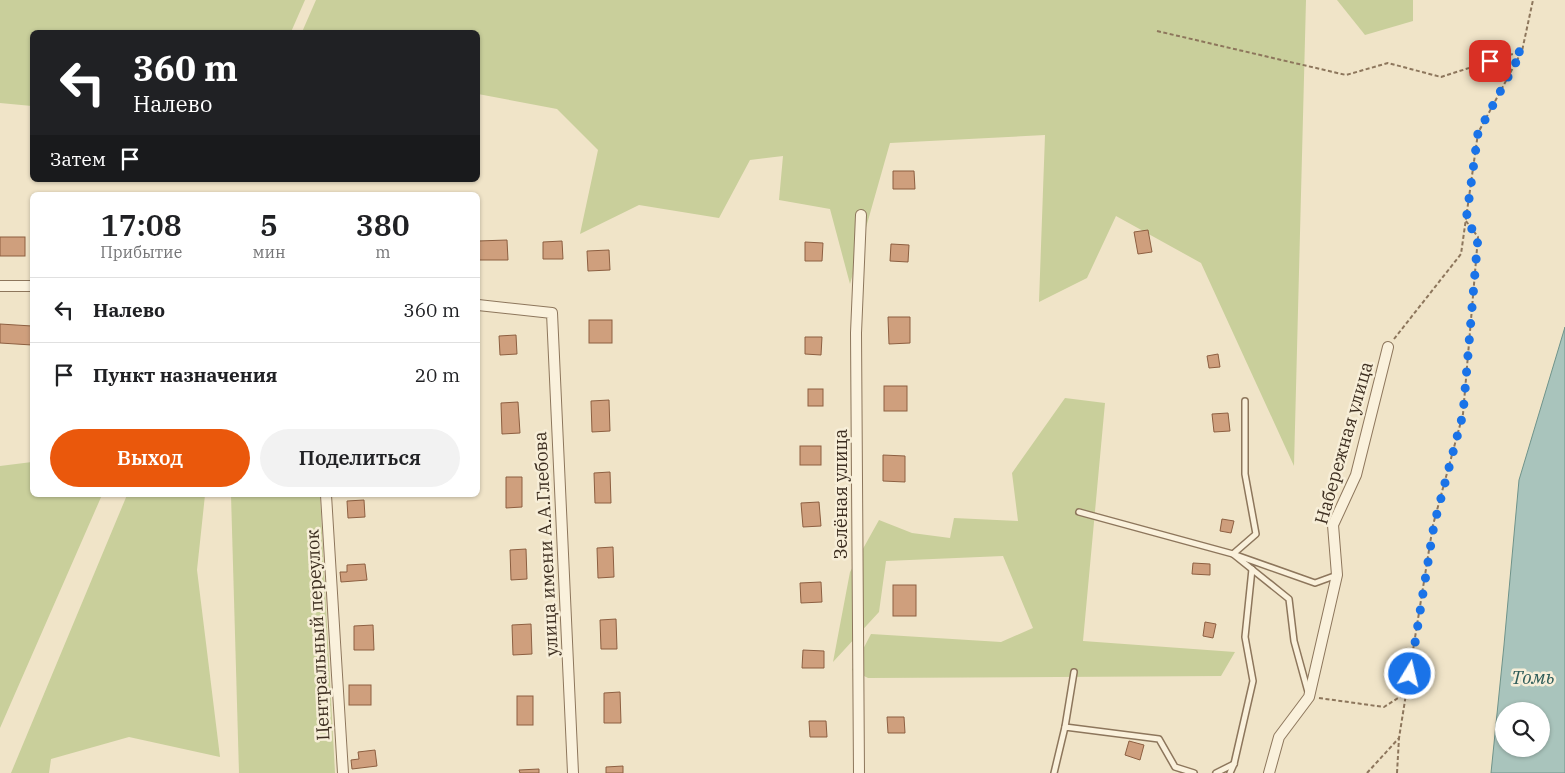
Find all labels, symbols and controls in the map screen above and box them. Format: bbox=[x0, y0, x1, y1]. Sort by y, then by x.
pin bbox=[1469, 40, 1511, 82]
text: 360 m bbox=[133, 45, 238, 91]
icon: arrive bbox=[1476, 47, 1504, 75]
icon: left bbox=[50, 50, 115, 115]
text: Налево bbox=[133, 89, 212, 118]
icon: arrive bbox=[116, 145, 144, 173]
text: Затем bbox=[50, 147, 106, 171]
text: 17:08 bbox=[101, 205, 182, 244]
text: 5 bbox=[260, 205, 278, 244]
text: 380 bbox=[356, 205, 410, 244]
text: Прибытие bbox=[100, 242, 182, 262]
text: мин bbox=[252, 242, 286, 262]
text: m bbox=[375, 242, 390, 262]
icon: left bbox=[50, 296, 78, 324]
text: Налево bbox=[93, 298, 165, 322]
text: 360 m bbox=[403, 298, 460, 322]
street label: Набережная улица bbox=[1309, 359, 1378, 527]
icon: arrive bbox=[50, 361, 78, 389]
text: Пункт назначения bbox=[93, 363, 277, 387]
text: 20 m bbox=[415, 363, 460, 387]
button: Выход bbox=[50, 429, 250, 487]
button: Поделиться bbox=[260, 429, 460, 487]
street label: Зелёная улица bbox=[829, 429, 852, 559]
street label: улица имени А.А.Глебова bbox=[528, 431, 563, 657]
street label: Центральный переулок bbox=[300, 528, 335, 741]
position arrow bbox=[1383, 647, 1435, 699]
water label: Томь bbox=[1511, 665, 1555, 689]
map controls bbox=[1495, 702, 1550, 757]
button: search bbox=[1495, 702, 1550, 757]

